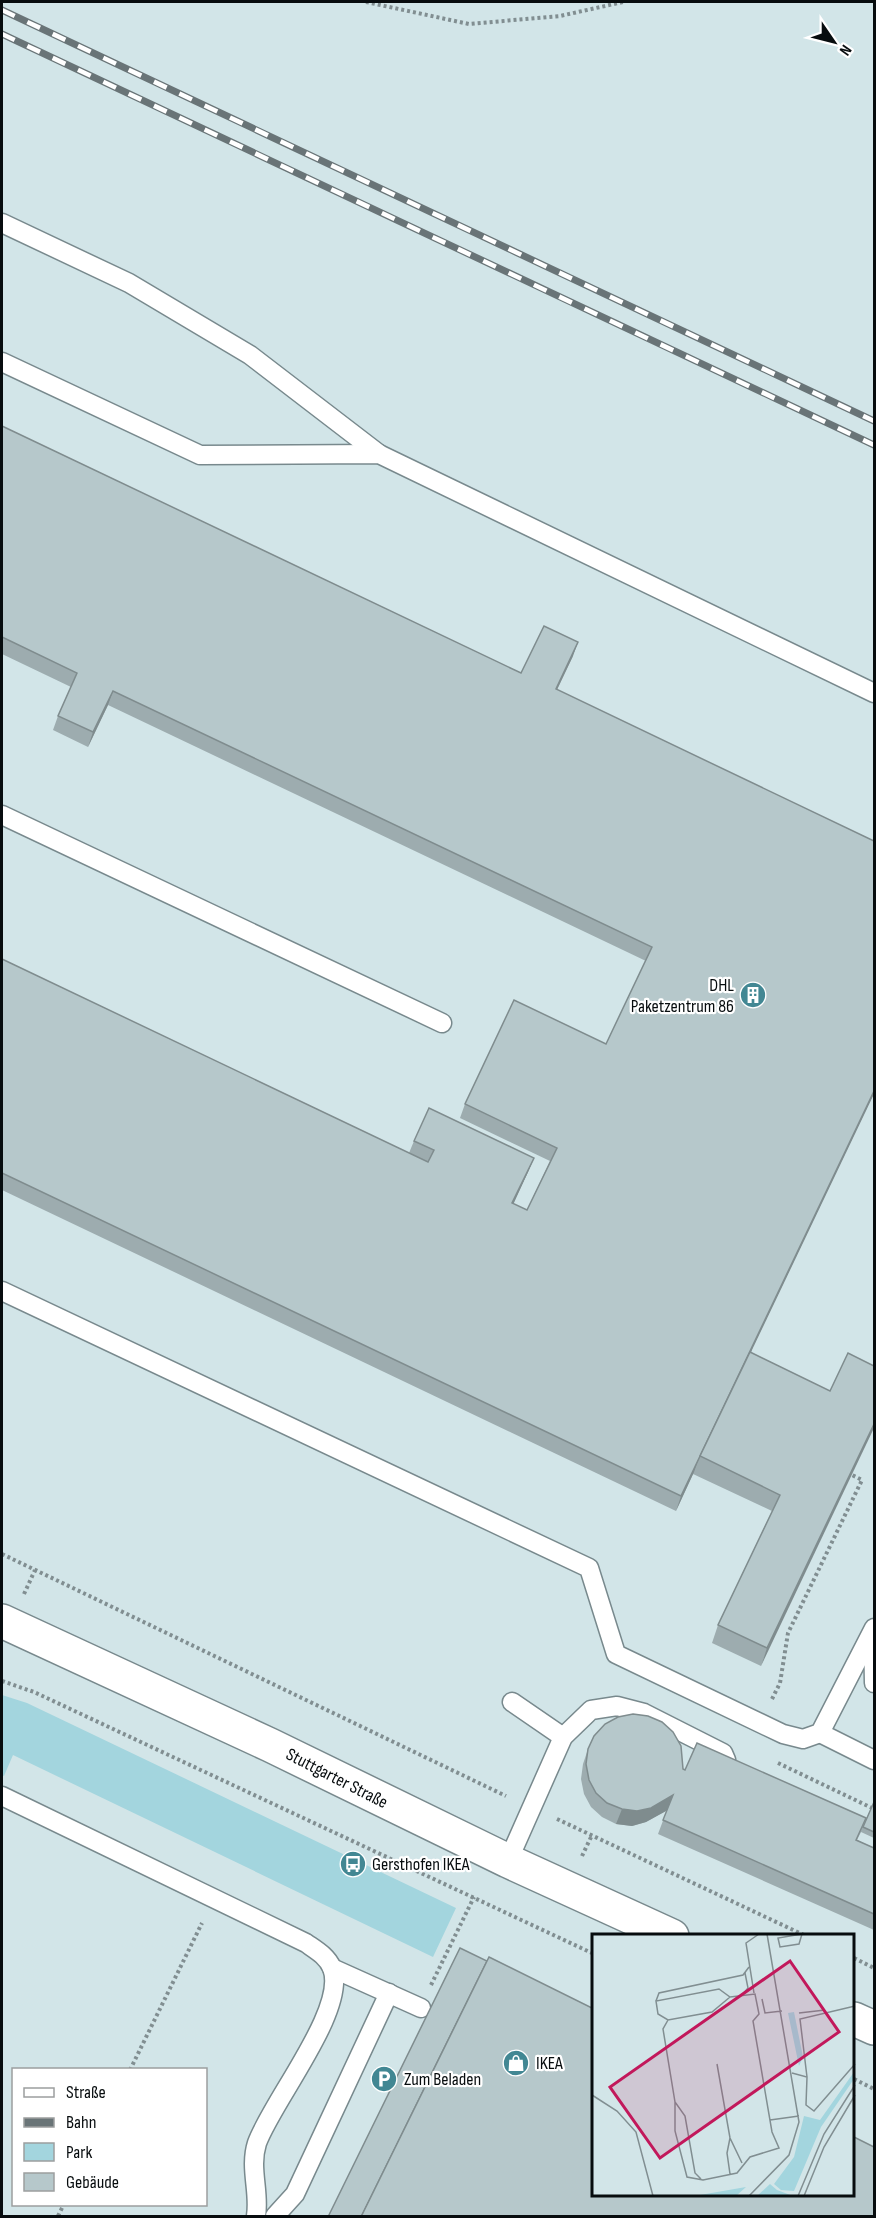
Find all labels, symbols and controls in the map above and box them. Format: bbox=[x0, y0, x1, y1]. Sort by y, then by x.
north arrow bbox=[804, 12, 864, 72]
text: N bbox=[835, 41, 855, 59]
place label: DHL Paketzentrum 86 bbox=[631, 975, 734, 1017]
building icon: DHL Paketzentrum 86 bbox=[738, 980, 768, 1010]
street label: Stuttgarter Straße bbox=[282, 1744, 391, 1813]
bus stop icon: Gersthofen IKEA bbox=[338, 1849, 368, 1879]
place label: Gersthofen IKEA bbox=[372, 1854, 470, 1875]
inset map bbox=[592, 1934, 855, 2197]
shop icon: IKEA bbox=[501, 2048, 531, 2078]
place label: IKEA bbox=[536, 2053, 563, 2074]
parking icon: Zum Beladen bbox=[369, 2064, 399, 2094]
legend bbox=[12, 2068, 207, 2206]
place label: Zum Beladen bbox=[404, 2069, 481, 2090]
text: Straße bbox=[66, 2082, 106, 2103]
text: Bahn bbox=[66, 2112, 96, 2133]
text: Park bbox=[66, 2142, 92, 2163]
text: Gebäude bbox=[66, 2172, 119, 2193]

